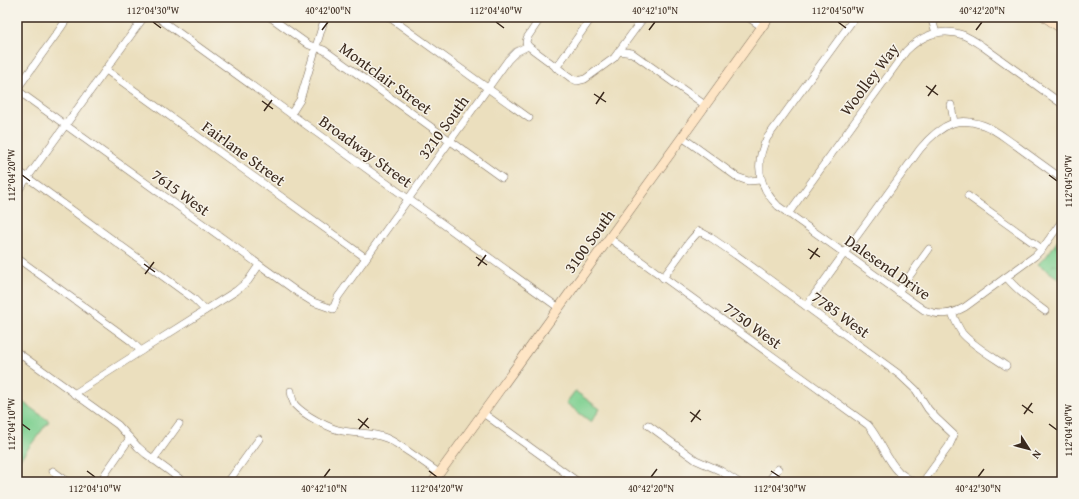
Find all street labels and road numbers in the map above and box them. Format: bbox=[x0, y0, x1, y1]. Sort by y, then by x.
street label: Montclair Street bbox=[334, 36, 438, 120]
street label: Woolley Way bbox=[834, 37, 904, 120]
street label: 3210 South bbox=[412, 90, 474, 164]
street label: Broadway Street bbox=[314, 109, 418, 193]
street label: Fairlane Street bbox=[197, 114, 291, 192]
street label: 7615 West bbox=[147, 163, 215, 222]
street label: 3100 South bbox=[558, 204, 620, 278]
street label: Dalesend Drive bbox=[840, 228, 936, 306]
street label: 7785 West bbox=[807, 285, 875, 344]
street label: 7750 West bbox=[719, 296, 787, 355]

